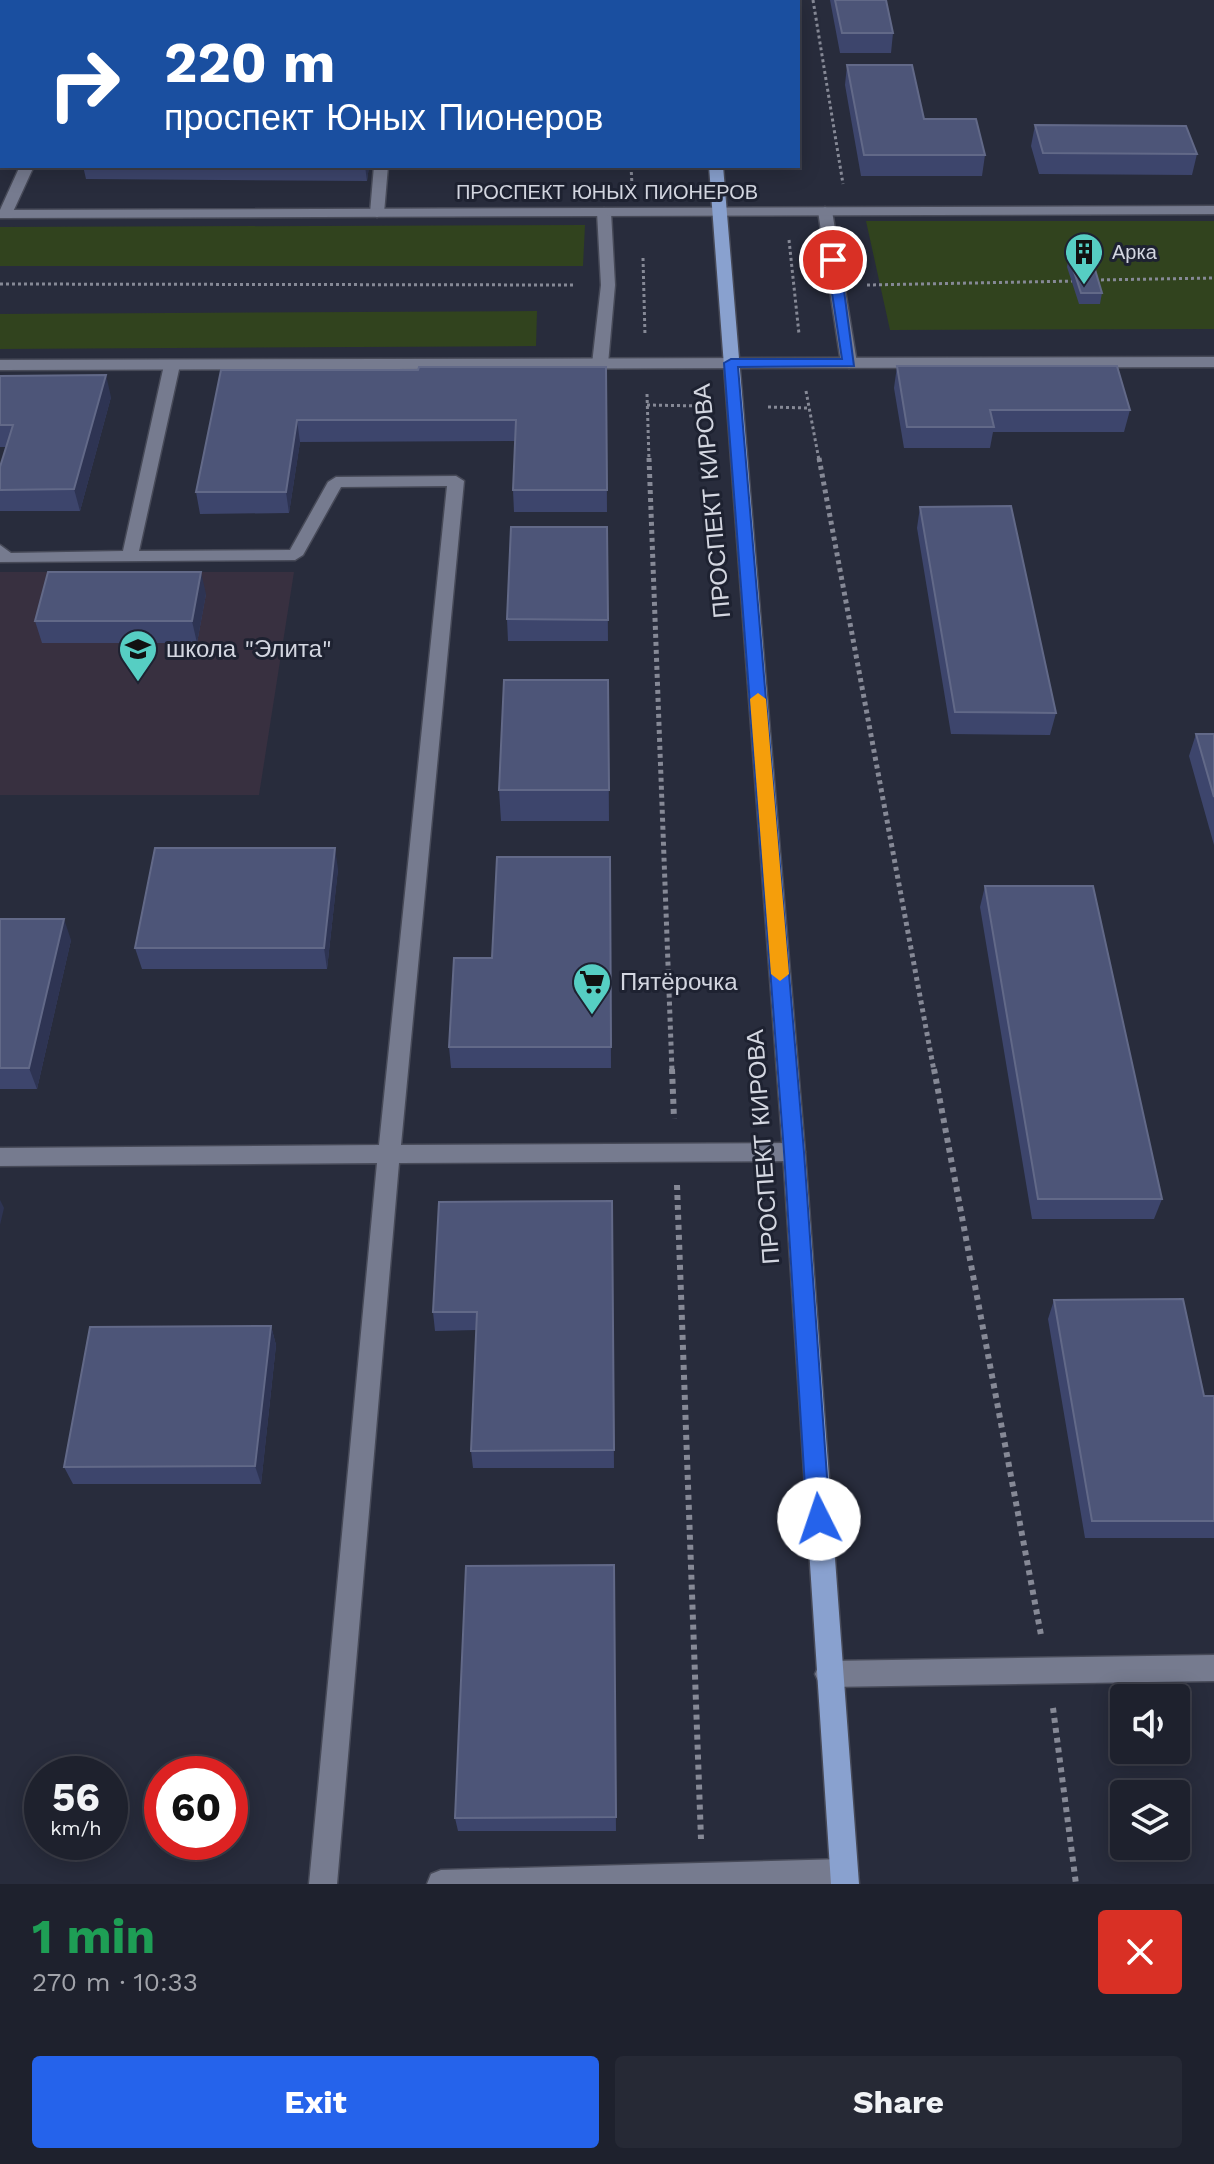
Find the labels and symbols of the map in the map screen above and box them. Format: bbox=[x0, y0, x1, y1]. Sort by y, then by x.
street label: ПРОСПЕКТ ЮНЫХ ПИОНЕРОВ bbox=[456, 180, 758, 204]
pin bbox=[799, 226, 867, 294]
building icon: Арка bbox=[1063, 231, 1105, 286]
place label: Арка bbox=[1112, 240, 1158, 264]
street label: ПРОСПЕКТ КИРОВА bbox=[688, 383, 736, 619]
school or university icon: школа "Элита" bbox=[117, 628, 159, 683]
place label: школа "Элита" bbox=[166, 635, 332, 663]
supermarket icon: Пятёрочка bbox=[571, 961, 613, 1016]
place label: Пятёрочка bbox=[620, 968, 738, 996]
street label: ПРОСПЕКТ КИРОВА bbox=[741, 1029, 785, 1265]
position arrow bbox=[777, 1477, 861, 1561]
speed limit sign: 60 bbox=[144, 1756, 248, 1860]

